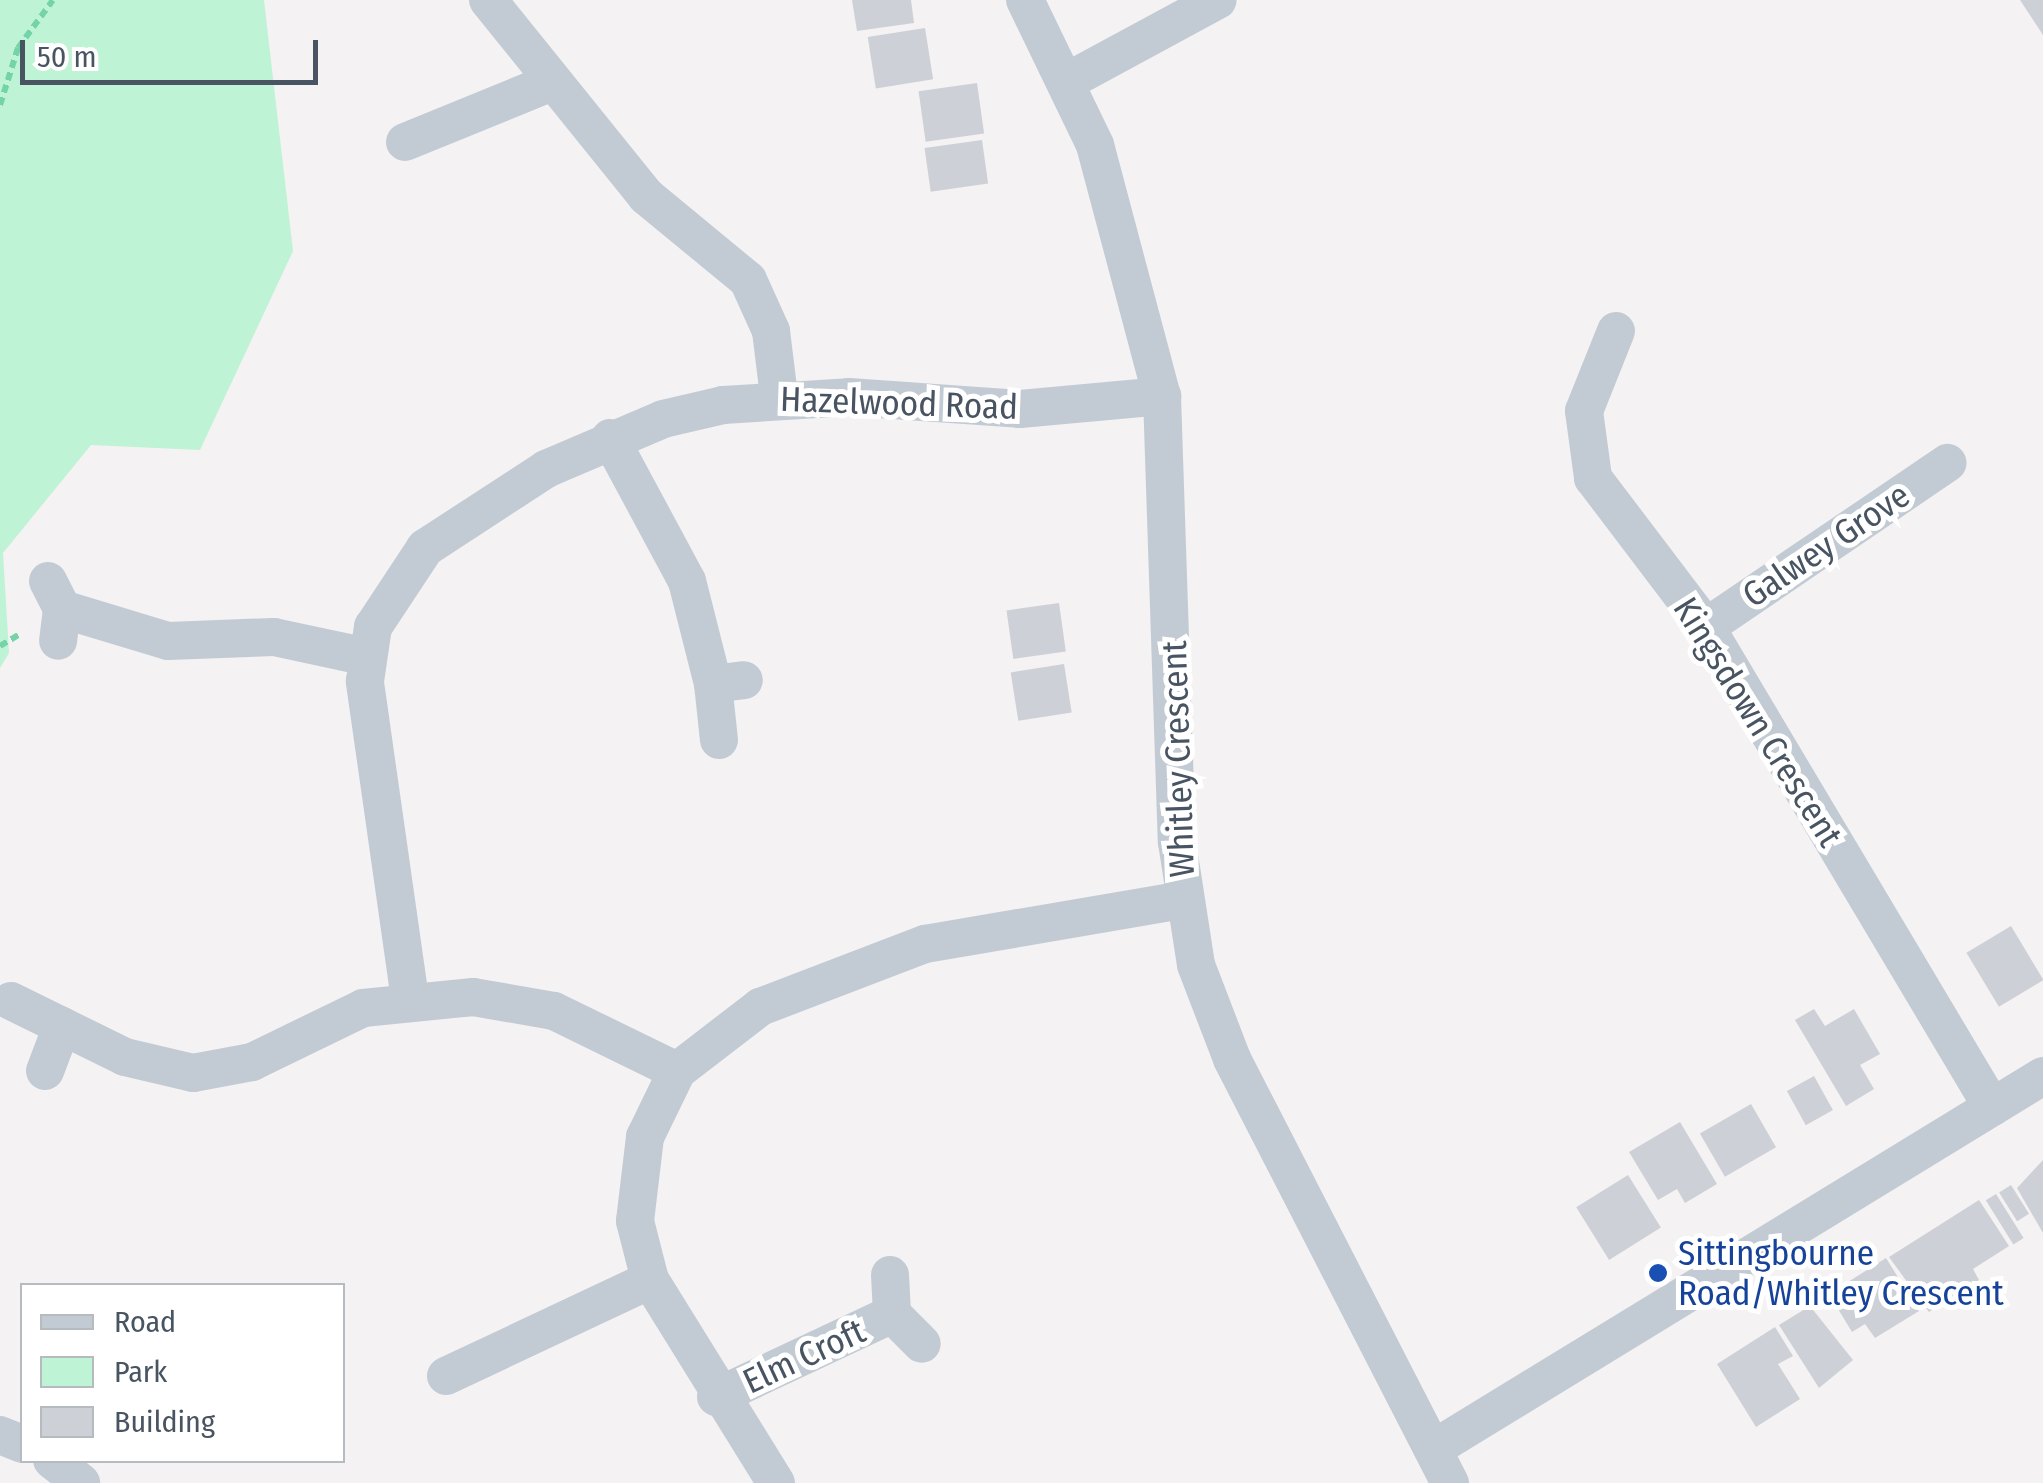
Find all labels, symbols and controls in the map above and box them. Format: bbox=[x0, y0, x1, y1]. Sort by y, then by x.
scale bar bbox=[25, 20, 322, 82]
text: 50 m bbox=[37, 39, 97, 75]
street label: Hazelwood Road bbox=[779, 378, 1019, 428]
street label: Galwey Grove bbox=[1735, 474, 1917, 616]
street label: Kingsdown Crescent bbox=[1664, 590, 1852, 854]
street label: Whitley Crescent bbox=[1153, 640, 1203, 878]
place label: Sittingbourne Road/Whitley Crescent bbox=[1678, 1232, 2004, 1314]
marker: Sittingbourne Road/Whitley Crescent bbox=[1647, 1262, 1669, 1284]
legend bbox=[20, 1283, 345, 1463]
text: Road bbox=[114, 1304, 176, 1340]
street label: Elm Croft bbox=[736, 1310, 872, 1402]
text: Park bbox=[114, 1354, 167, 1390]
text: Building bbox=[114, 1404, 215, 1440]

